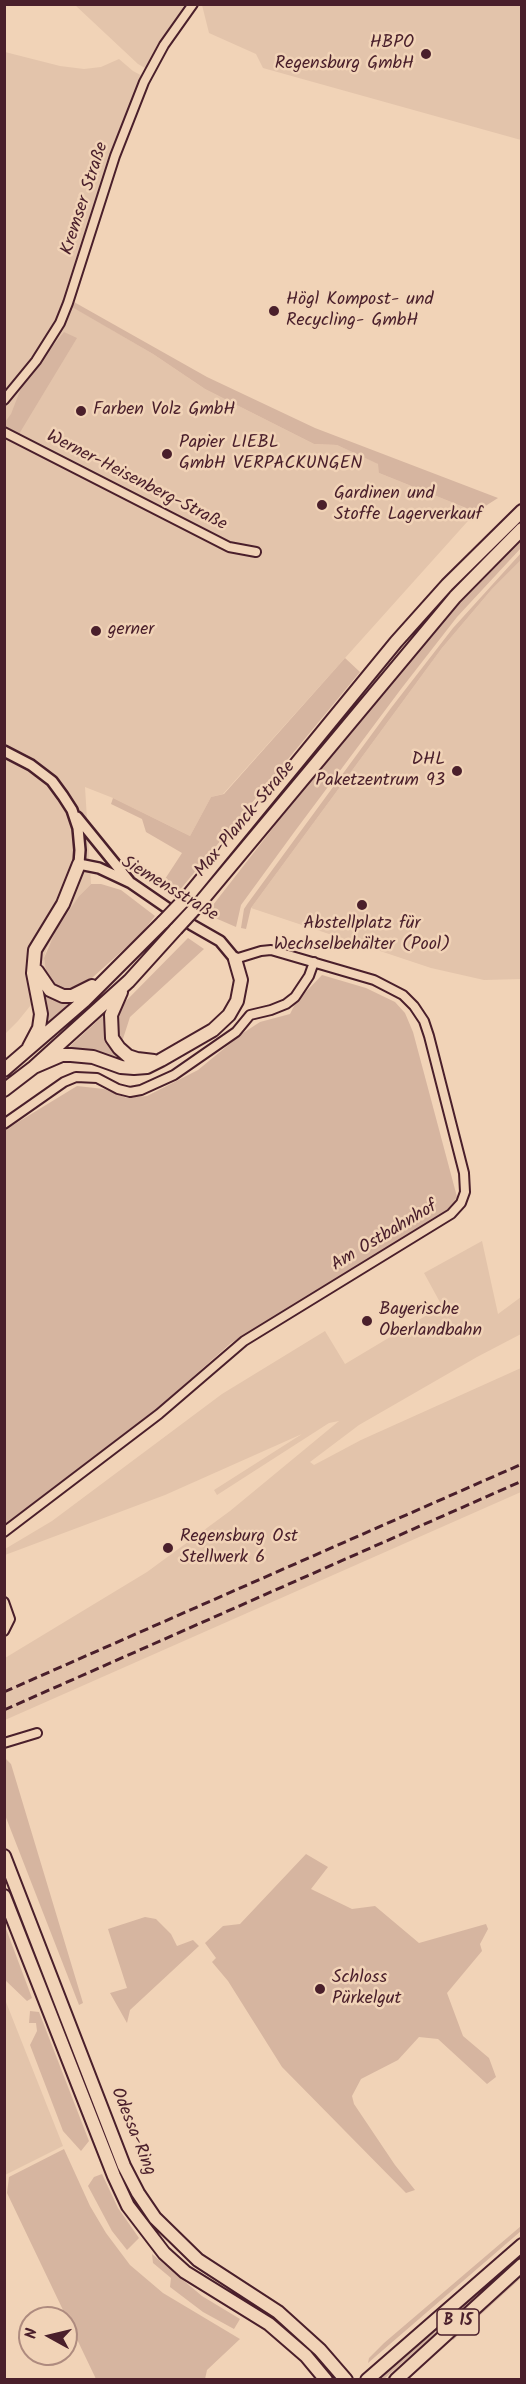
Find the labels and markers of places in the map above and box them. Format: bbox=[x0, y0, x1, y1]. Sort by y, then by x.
place label: HBPO Regensburg GmbH bbox=[275, 33, 414, 76]
marker: HBPO Regensburg GmbH bbox=[419, 47, 433, 61]
place label: Högl Kompost- und Recycling- GmbH bbox=[286, 290, 434, 332]
marker: Högl Kompost- und Recycling- GmbH bbox=[267, 304, 281, 318]
place label: Farben Volz GmbH bbox=[93, 400, 235, 422]
marker: Farben Volz GmbH bbox=[74, 404, 88, 418]
place label: Papier LIEBL GmbH VERPACKUNGEN bbox=[179, 433, 362, 476]
marker: Papier LIEBL GmbH VERPACKUNGEN bbox=[160, 447, 174, 461]
place label: Gardinen und Stoffe Lagerverkauf bbox=[334, 484, 482, 526]
marker: Gardinen und Stoffe Lagerverkauf bbox=[315, 498, 329, 512]
place label: gerner bbox=[108, 620, 154, 642]
marker: gerner bbox=[89, 624, 103, 638]
place label: DHL Paketzentrum 93 bbox=[315, 750, 445, 792]
marker: DHL Paketzentrum 93 bbox=[450, 764, 464, 778]
marker: Abstellplatz für Wechselbehälter (Pool) bbox=[355, 898, 369, 912]
place label: Abstellplatz für Wechselbehälter (Pool) bbox=[274, 914, 450, 956]
place label: Bayerische Oberlandbahn bbox=[379, 1300, 482, 1342]
marker: Bayerische Oberlandbahn bbox=[360, 1314, 374, 1328]
place label: Regensburg Ost Stellwerk 6 bbox=[180, 1527, 298, 1570]
marker: Regensburg Ost Stellwerk 6 bbox=[161, 1541, 175, 1555]
place label: Schloss Pürkelgut bbox=[332, 1968, 401, 2010]
marker: Schloss Pürkelgut bbox=[313, 1982, 327, 1996]

